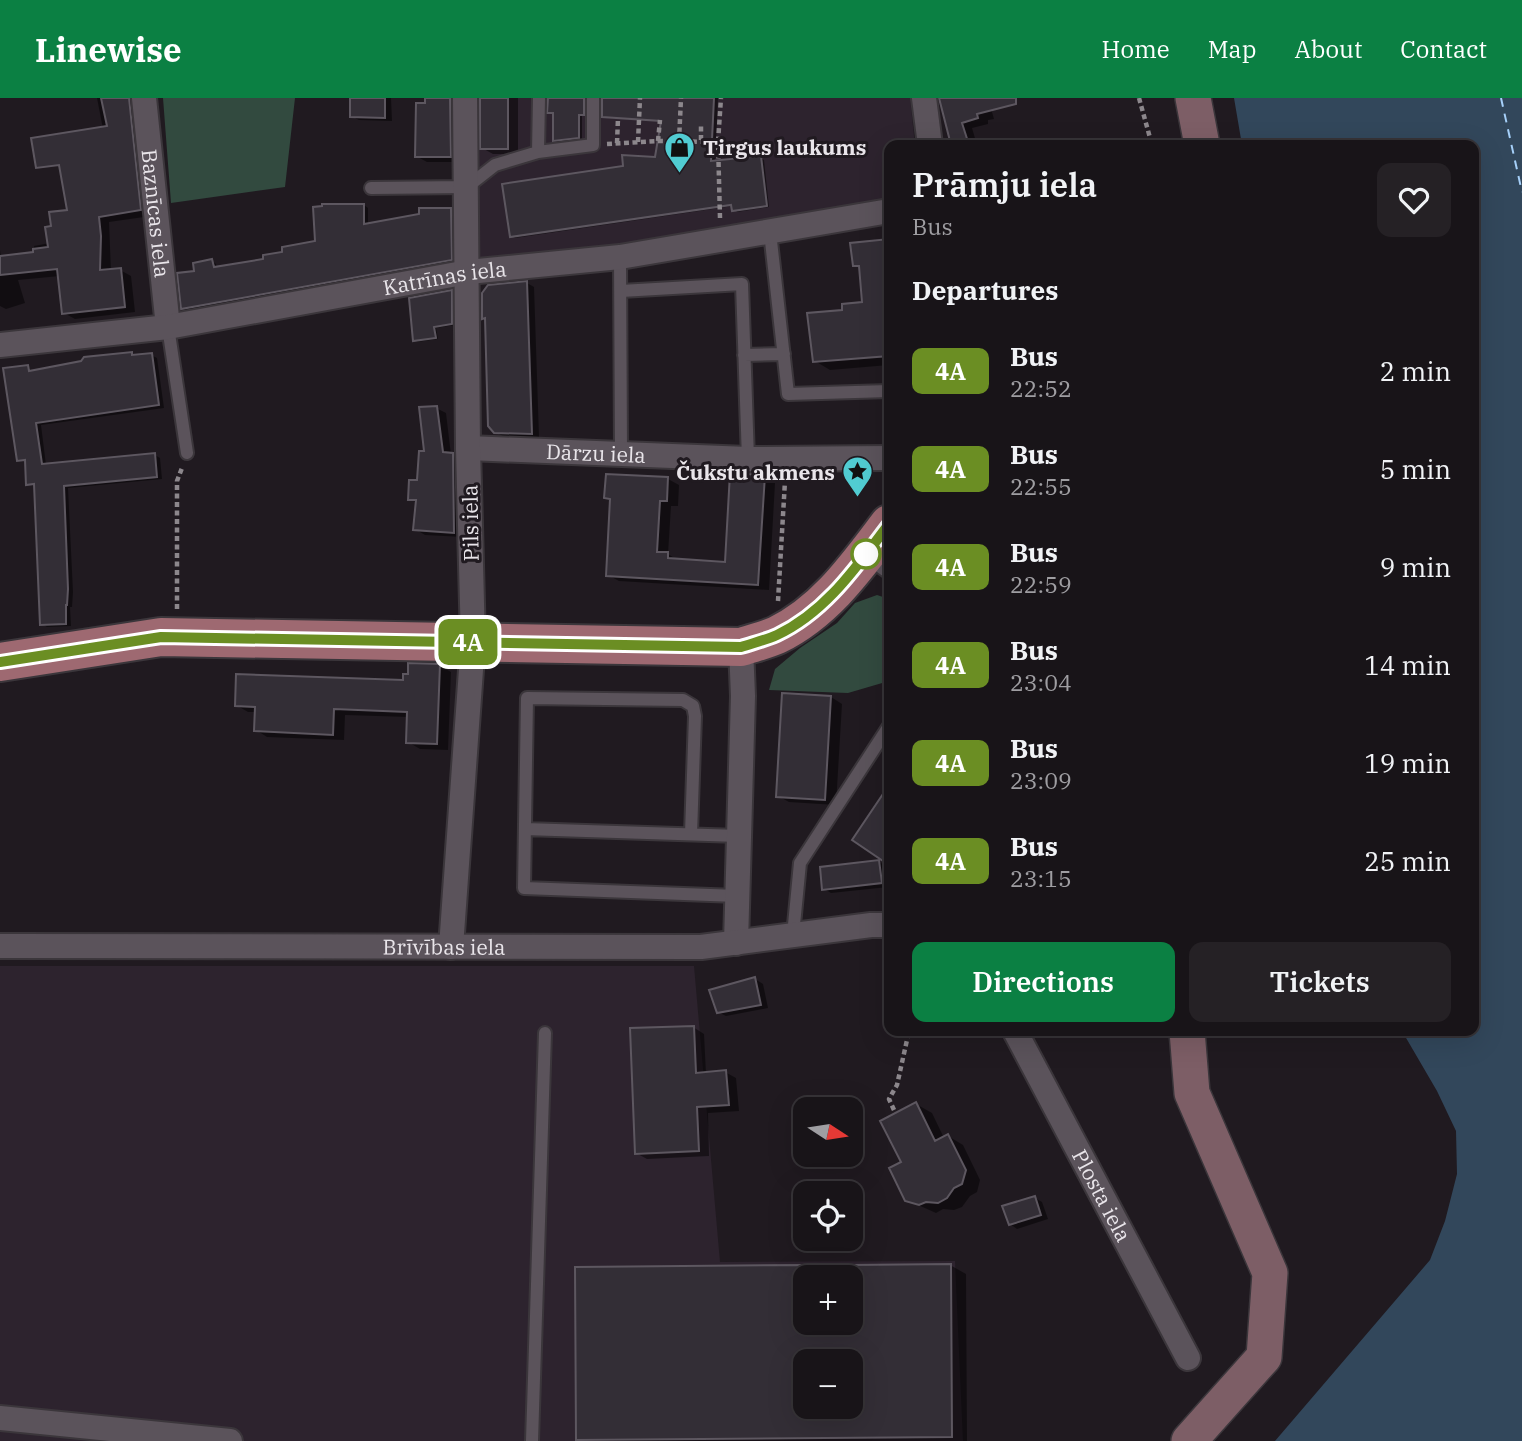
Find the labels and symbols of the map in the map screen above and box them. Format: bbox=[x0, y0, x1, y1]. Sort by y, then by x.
shop icon: Tirgus laukums bbox=[663, 130, 697, 174]
place label: Tirgus laukums bbox=[703, 133, 866, 161]
street label: Baznīcas iela bbox=[135, 148, 177, 279]
street label: Katrīnas iela bbox=[381, 254, 508, 301]
street label: Dārzu iela bbox=[545, 437, 646, 469]
place icon: Čukstu akmens bbox=[841, 455, 875, 499]
place label: Čukstu akmens bbox=[676, 458, 835, 486]
street label: Pils iela bbox=[455, 484, 485, 562]
unlabelled marker bbox=[851, 539, 881, 569]
line badge: 4A bbox=[436, 619, 500, 665]
street label: Brīvības iela bbox=[383, 933, 505, 961]
north arrow bbox=[793, 1097, 863, 1167]
street label: Plosta iela bbox=[1066, 1144, 1138, 1247]

